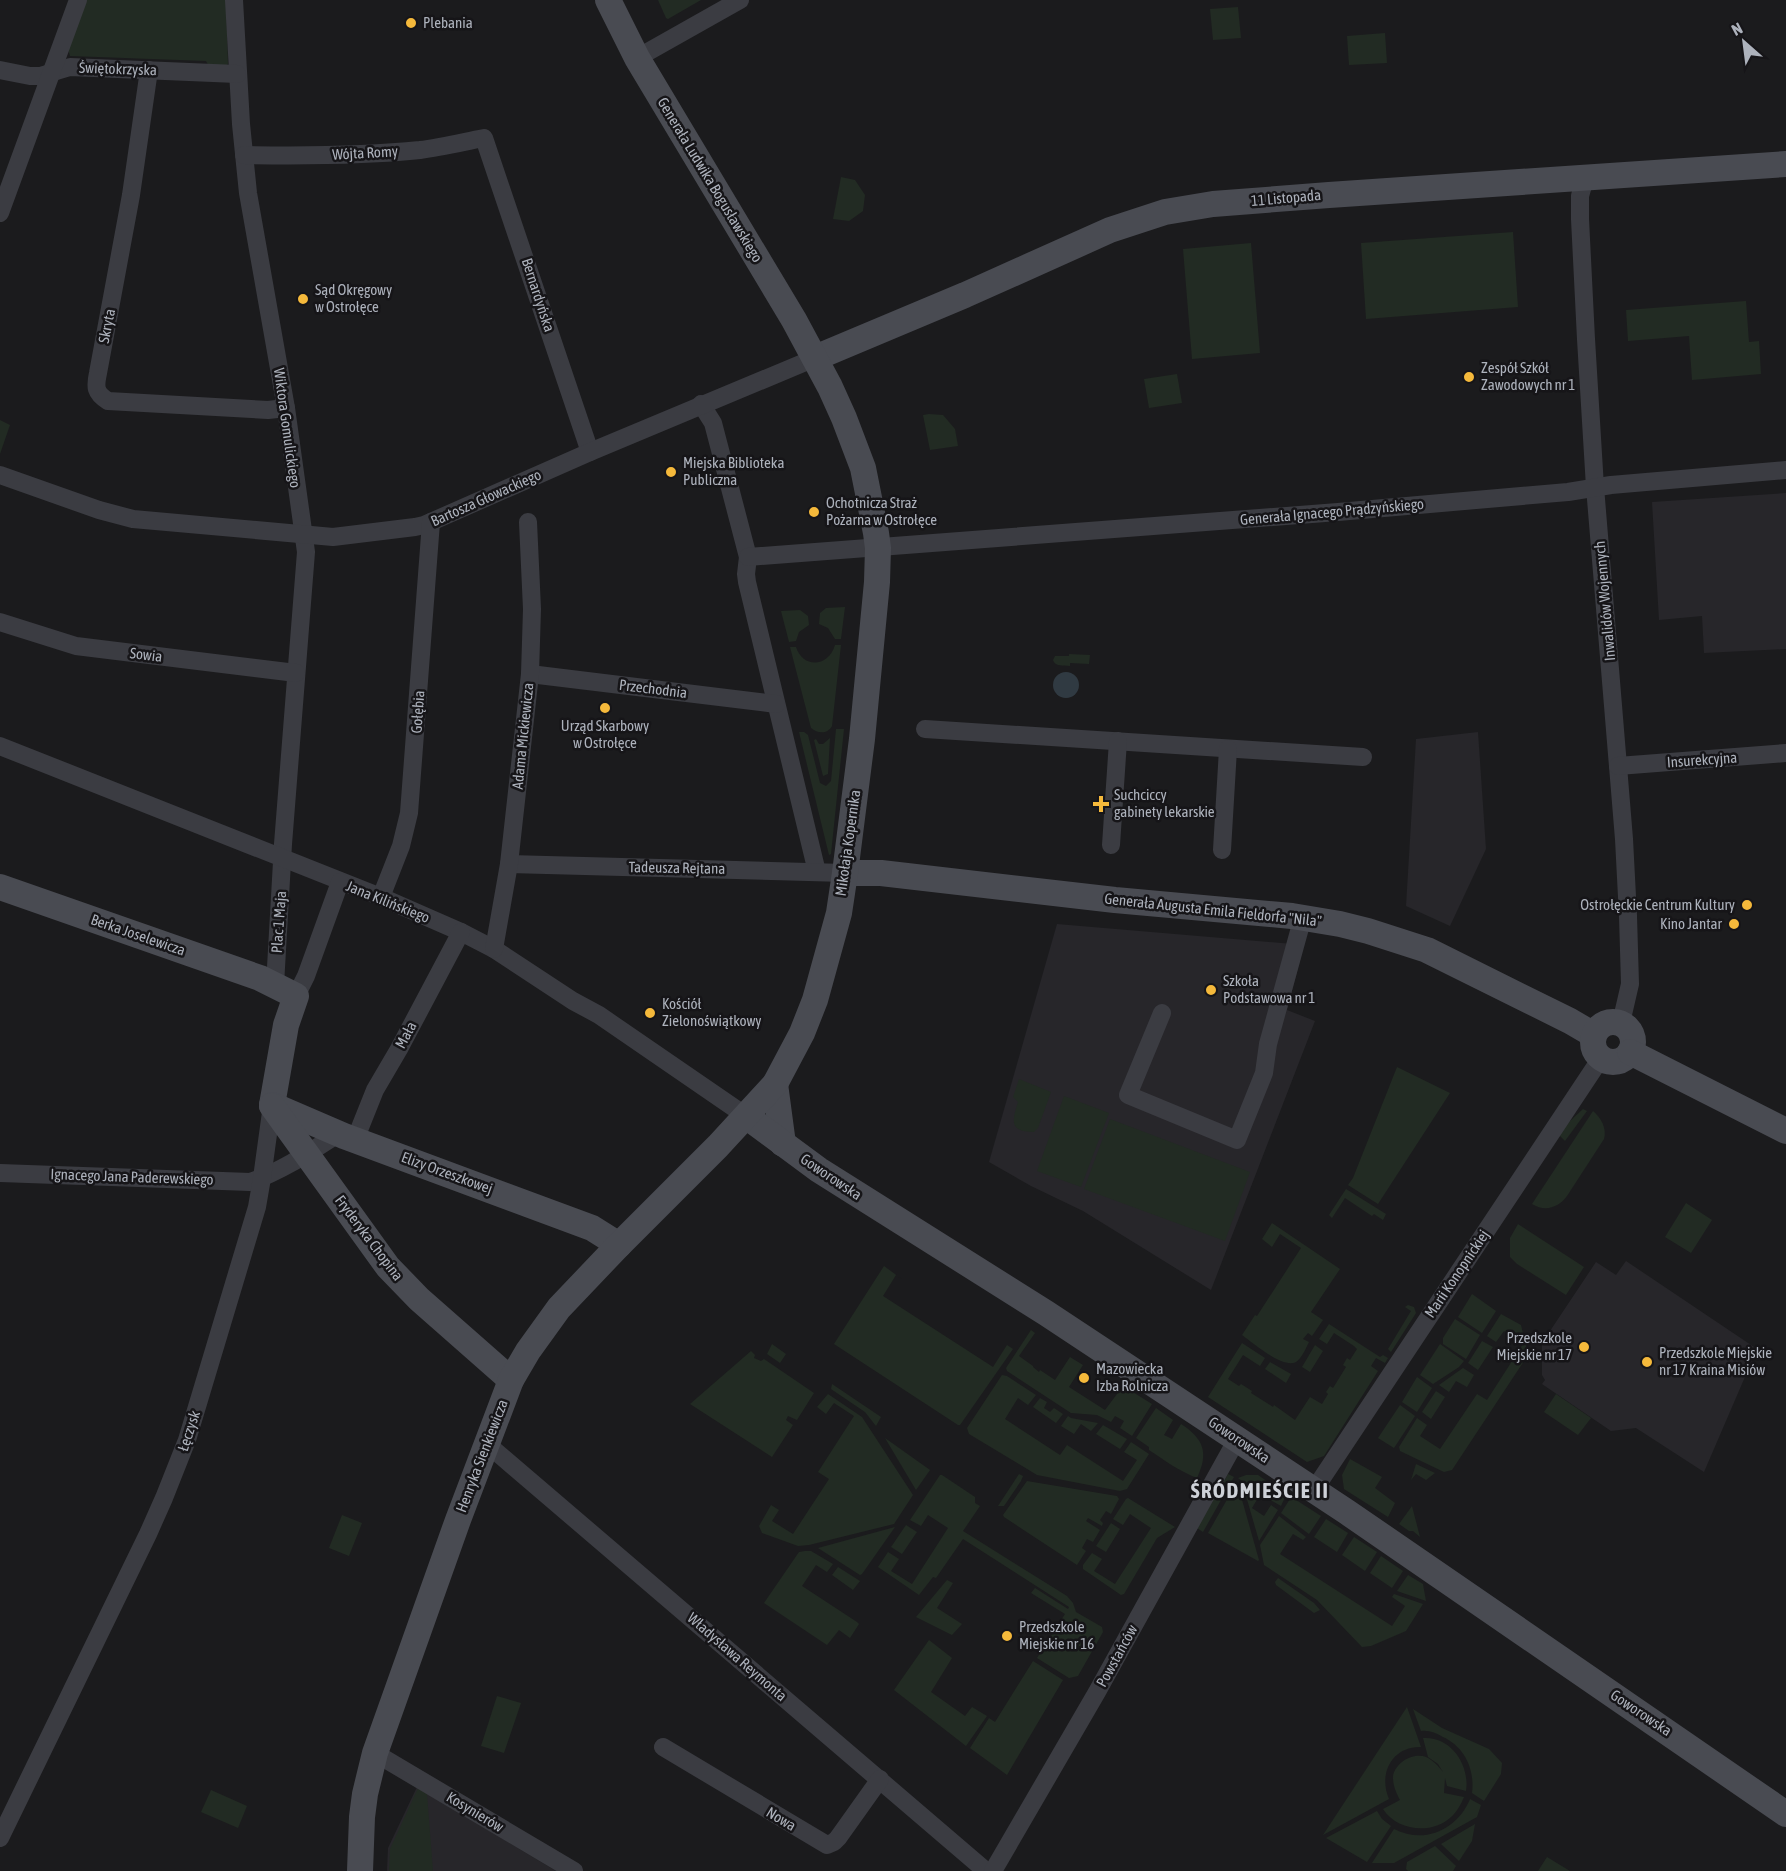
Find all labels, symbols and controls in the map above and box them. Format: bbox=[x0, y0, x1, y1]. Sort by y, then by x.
north arrow bbox=[1714, 12, 1774, 72]
place label: Plebania bbox=[423, 14, 473, 31]
marker: Plebania bbox=[404, 16, 418, 30]
text: N bbox=[1729, 19, 1745, 39]
street label: Świętokrzyska bbox=[79, 59, 157, 78]
street label: Generała Ludwika Bogusławskiego bbox=[654, 94, 766, 265]
street label: Wójta Romy bbox=[332, 142, 398, 163]
street label: 11 Listopada bbox=[1250, 186, 1322, 209]
street label: Bernardyńska bbox=[519, 256, 558, 334]
place label: Sąd Okręgowy w Ostrołęce bbox=[315, 281, 392, 315]
marker: Sąd Okręgowy w Ostrołęce bbox=[296, 292, 310, 306]
street label: Skryta bbox=[95, 307, 118, 345]
place label: Zespół Szkół Zawodowych nr 1 bbox=[1481, 359, 1575, 393]
street label: Wiktora Gomulickiego bbox=[271, 367, 304, 489]
marker: Zespół Szkół Zawodowych nr 1 bbox=[1462, 370, 1476, 384]
place label: Miejska Biblioteka Publiczna bbox=[683, 454, 784, 488]
marker: Miejska Biblioteka Publiczna bbox=[664, 465, 678, 479]
street label: Bartosza Głowackiego bbox=[428, 466, 544, 529]
place label: Ochotnicza Straż Pożarna w Ostrołęce bbox=[826, 494, 937, 528]
street label: Generała Ignacego Prądzyńskiego bbox=[1239, 495, 1425, 528]
marker: Ochotnicza Straż Pożarna w Ostrołęce bbox=[807, 505, 821, 519]
street label: Inwalidów Wojennych bbox=[1591, 540, 1618, 662]
street label: Sowia bbox=[129, 644, 163, 665]
street label: Przechodnia bbox=[618, 676, 688, 701]
street label: Adama Mickiewicza bbox=[508, 682, 537, 790]
street label: Gołębia bbox=[408, 690, 427, 734]
marker: Urząd Skarbowy w Ostrołęce bbox=[598, 701, 612, 715]
place label: Urząd Skarbowy w Ostrołęce bbox=[561, 717, 649, 751]
street label: Insurekcyjna bbox=[1666, 749, 1738, 770]
place label: Suchciccy gabinety lekarskie bbox=[1114, 786, 1215, 820]
street label: Mikołaja Kopernika bbox=[832, 789, 863, 897]
marker: Suchciccy gabinety lekarskie bbox=[1092, 795, 1110, 813]
street label: Tadeusza Rejtana bbox=[629, 858, 726, 877]
street label: Jana Kilińskiego bbox=[344, 877, 432, 926]
street label: Plac 1 Maja bbox=[268, 890, 289, 954]
street label: Generała Augusta Emila Fieldorfa "Nila" bbox=[1104, 890, 1323, 929]
place label: Ostrołęckie Centrum Kultury bbox=[1580, 896, 1735, 913]
marker: Ostrołęckie Centrum Kultury bbox=[1740, 898, 1754, 912]
street label: Berka Joselewicza bbox=[89, 910, 188, 959]
place label: Kino Jantar bbox=[1660, 915, 1723, 932]
marker: Kino Jantar bbox=[1727, 917, 1741, 931]
place label: Szkoła Podstawowa nr 1 bbox=[1223, 972, 1315, 1006]
marker: Szkoła Podstawowa nr 1 bbox=[1204, 983, 1218, 997]
place label: Kościół Zielonoświątkowy bbox=[662, 995, 762, 1029]
marker: Kościół Zielonoświątkowy bbox=[643, 1006, 657, 1020]
street label: Mała bbox=[391, 1018, 420, 1051]
street label: Elizy Orzeszkowej bbox=[399, 1148, 495, 1197]
street label: Goworowska bbox=[798, 1150, 865, 1203]
street label: Ignacego Jana Paderewskiego bbox=[50, 1165, 214, 1188]
street label: Fryderyka Chopina bbox=[332, 1192, 407, 1284]
street label: Marii Konopnickiej bbox=[1421, 1227, 1492, 1321]
place label: Przedszkole Miejskie nr 17 bbox=[1497, 1329, 1572, 1363]
marker: Przedszkole Miejskie nr 17 bbox=[1577, 1340, 1591, 1354]
place label: Przedszkole Miejskie nr 17 Kraina Misiów bbox=[1659, 1344, 1772, 1378]
marker: Przedszkole Miejskie nr 17 Kraina Misiów bbox=[1640, 1355, 1654, 1369]
place label: Mazowiecka Izba Rolnicza bbox=[1096, 1360, 1169, 1394]
marker: Mazowiecka Izba Rolnicza bbox=[1077, 1371, 1091, 1385]
street label: Henryka Sienkiewicza bbox=[452, 1397, 511, 1515]
street label: Łęczysk bbox=[174, 1408, 203, 1453]
street label: Goworowska bbox=[1206, 1413, 1273, 1466]
district label: ŚRÓDMIEŚCIE II bbox=[1191, 1478, 1329, 1502]
street label: Władysława Reymonta bbox=[684, 1609, 790, 1704]
place label: Przedszkole Miejskie nr 16 bbox=[1019, 1618, 1094, 1652]
street label: Powstańców bbox=[1093, 1622, 1141, 1690]
marker: Przedszkole Miejskie nr 16 bbox=[1000, 1629, 1014, 1643]
street label: Goworowska bbox=[1608, 1686, 1675, 1739]
street label: Kosynierów bbox=[444, 1788, 507, 1835]
street label: Nowa bbox=[763, 1803, 799, 1834]

